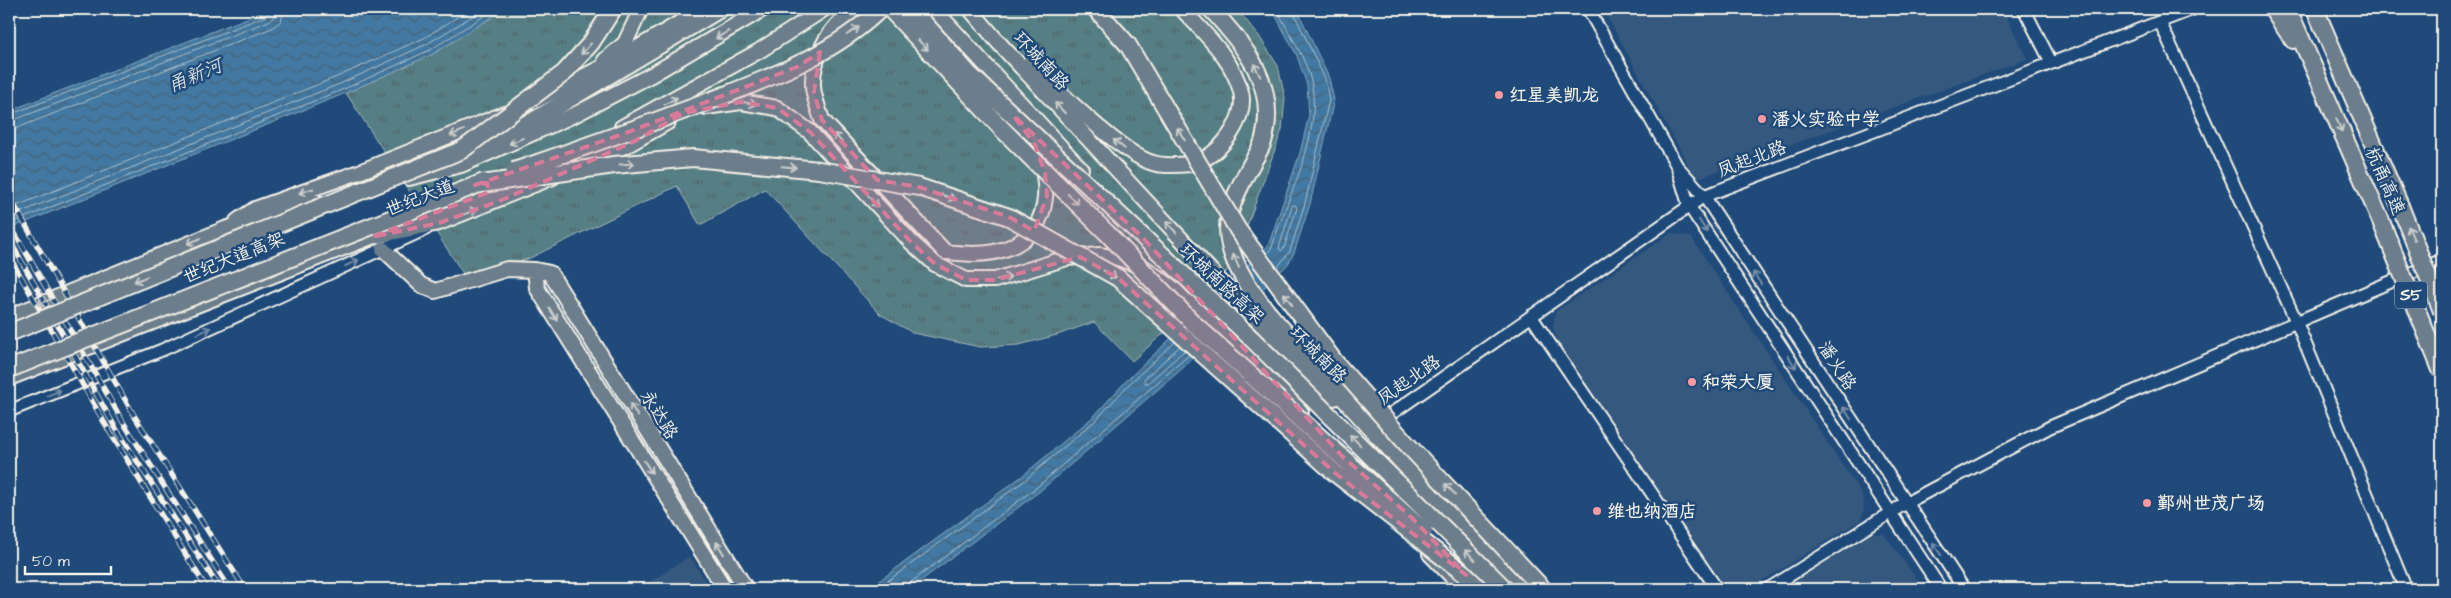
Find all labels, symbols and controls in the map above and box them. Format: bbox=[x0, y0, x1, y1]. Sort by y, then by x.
one-way arrow bbox=[846, 26, 860, 36]
street label: 环城南路 bbox=[1007, 26, 1075, 96]
one-way arrow bbox=[716, 30, 730, 40]
one-way arrow bbox=[917, 38, 929, 51]
one-way arrow bbox=[580, 43, 591, 56]
water label: 甬新河 bbox=[163, 51, 229, 100]
one-way arrow bbox=[1252, 63, 1261, 78]
place label: 红星美凯龙 bbox=[1509, 83, 1599, 108]
marker: 红星美凯龙 bbox=[1493, 89, 1505, 101]
one-way arrow bbox=[663, 96, 678, 106]
one-way arrow bbox=[740, 99, 756, 109]
one-way arrow bbox=[1054, 101, 1066, 114]
place label: 潘火实验中学 bbox=[1772, 107, 1880, 132]
marker: 潘火实验中学 bbox=[1756, 113, 1768, 125]
one-way arrow bbox=[2334, 117, 2344, 132]
one-way arrow bbox=[1176, 127, 1186, 141]
one-way arrow bbox=[450, 128, 465, 138]
one-way arrow bbox=[833, 132, 845, 145]
street label: 凤起北路 bbox=[1714, 134, 1790, 184]
one-way arrow bbox=[509, 136, 524, 146]
one-way arrow bbox=[1113, 138, 1126, 149]
street label: 杭甬高速 bbox=[2359, 143, 2411, 219]
one-way arrow bbox=[619, 159, 635, 168]
one-way arrow bbox=[781, 162, 797, 172]
street label: 世纪大道 bbox=[382, 173, 458, 223]
one-way arrow bbox=[298, 187, 314, 197]
one-way arrow bbox=[940, 193, 956, 202]
one-way arrow bbox=[1067, 193, 1079, 205]
one-way arrow bbox=[867, 194, 879, 207]
one-way arrow bbox=[461, 207, 477, 216]
one-way arrow bbox=[1698, 219, 1708, 233]
one-way arrow bbox=[1165, 221, 1177, 233]
street label: 世纪大道高架 bbox=[179, 226, 289, 290]
one-way arrow bbox=[2406, 226, 2415, 242]
one-way arrow bbox=[187, 237, 202, 247]
street label: 环城南路高架 bbox=[1174, 238, 1270, 330]
one-way arrow bbox=[1231, 254, 1241, 269]
one-way arrow bbox=[344, 258, 359, 268]
one-way arrow bbox=[1103, 269, 1117, 279]
one-way arrow bbox=[1752, 271, 1763, 285]
one-way arrow bbox=[996, 273, 1012, 282]
one-way arrow bbox=[134, 275, 149, 285]
road number: S5 bbox=[2395, 282, 2427, 308]
one-way arrow bbox=[1283, 292, 1293, 306]
one-way arrow bbox=[37, 298, 52, 308]
one-way arrow bbox=[549, 307, 559, 321]
street label: 环城南路 bbox=[1284, 321, 1352, 389]
one-way arrow bbox=[196, 326, 211, 335]
street label: 潘火路 bbox=[1812, 337, 1862, 395]
street label: 凤起北路 bbox=[1372, 349, 1446, 411]
one-way arrow bbox=[1787, 355, 1797, 369]
place label: 和荣大厦 bbox=[1702, 370, 1774, 395]
marker: 和荣大厦 bbox=[1686, 376, 1698, 388]
street label: 永达路 bbox=[634, 385, 684, 445]
one-way arrow bbox=[46, 388, 61, 397]
one-way arrow bbox=[629, 403, 640, 417]
one-way arrow bbox=[1842, 407, 1852, 421]
one-way arrow bbox=[1349, 434, 1361, 446]
one-way arrow bbox=[644, 459, 654, 473]
one-way arrow bbox=[1444, 483, 1456, 496]
place label: 鄞州世茂广场 bbox=[2157, 491, 2265, 516]
marker: 鄞州世茂广场 bbox=[2141, 497, 2153, 509]
place label: 维也纳酒店 bbox=[1607, 499, 1697, 524]
marker: 维也纳酒店 bbox=[1591, 505, 1603, 517]
one-way arrow bbox=[715, 541, 725, 555]
one-way arrow bbox=[1932, 542, 1942, 556]
scale bar bbox=[25, 543, 111, 575]
one-way arrow bbox=[1464, 549, 1477, 561]
text: 50 m bbox=[32, 551, 70, 572]

